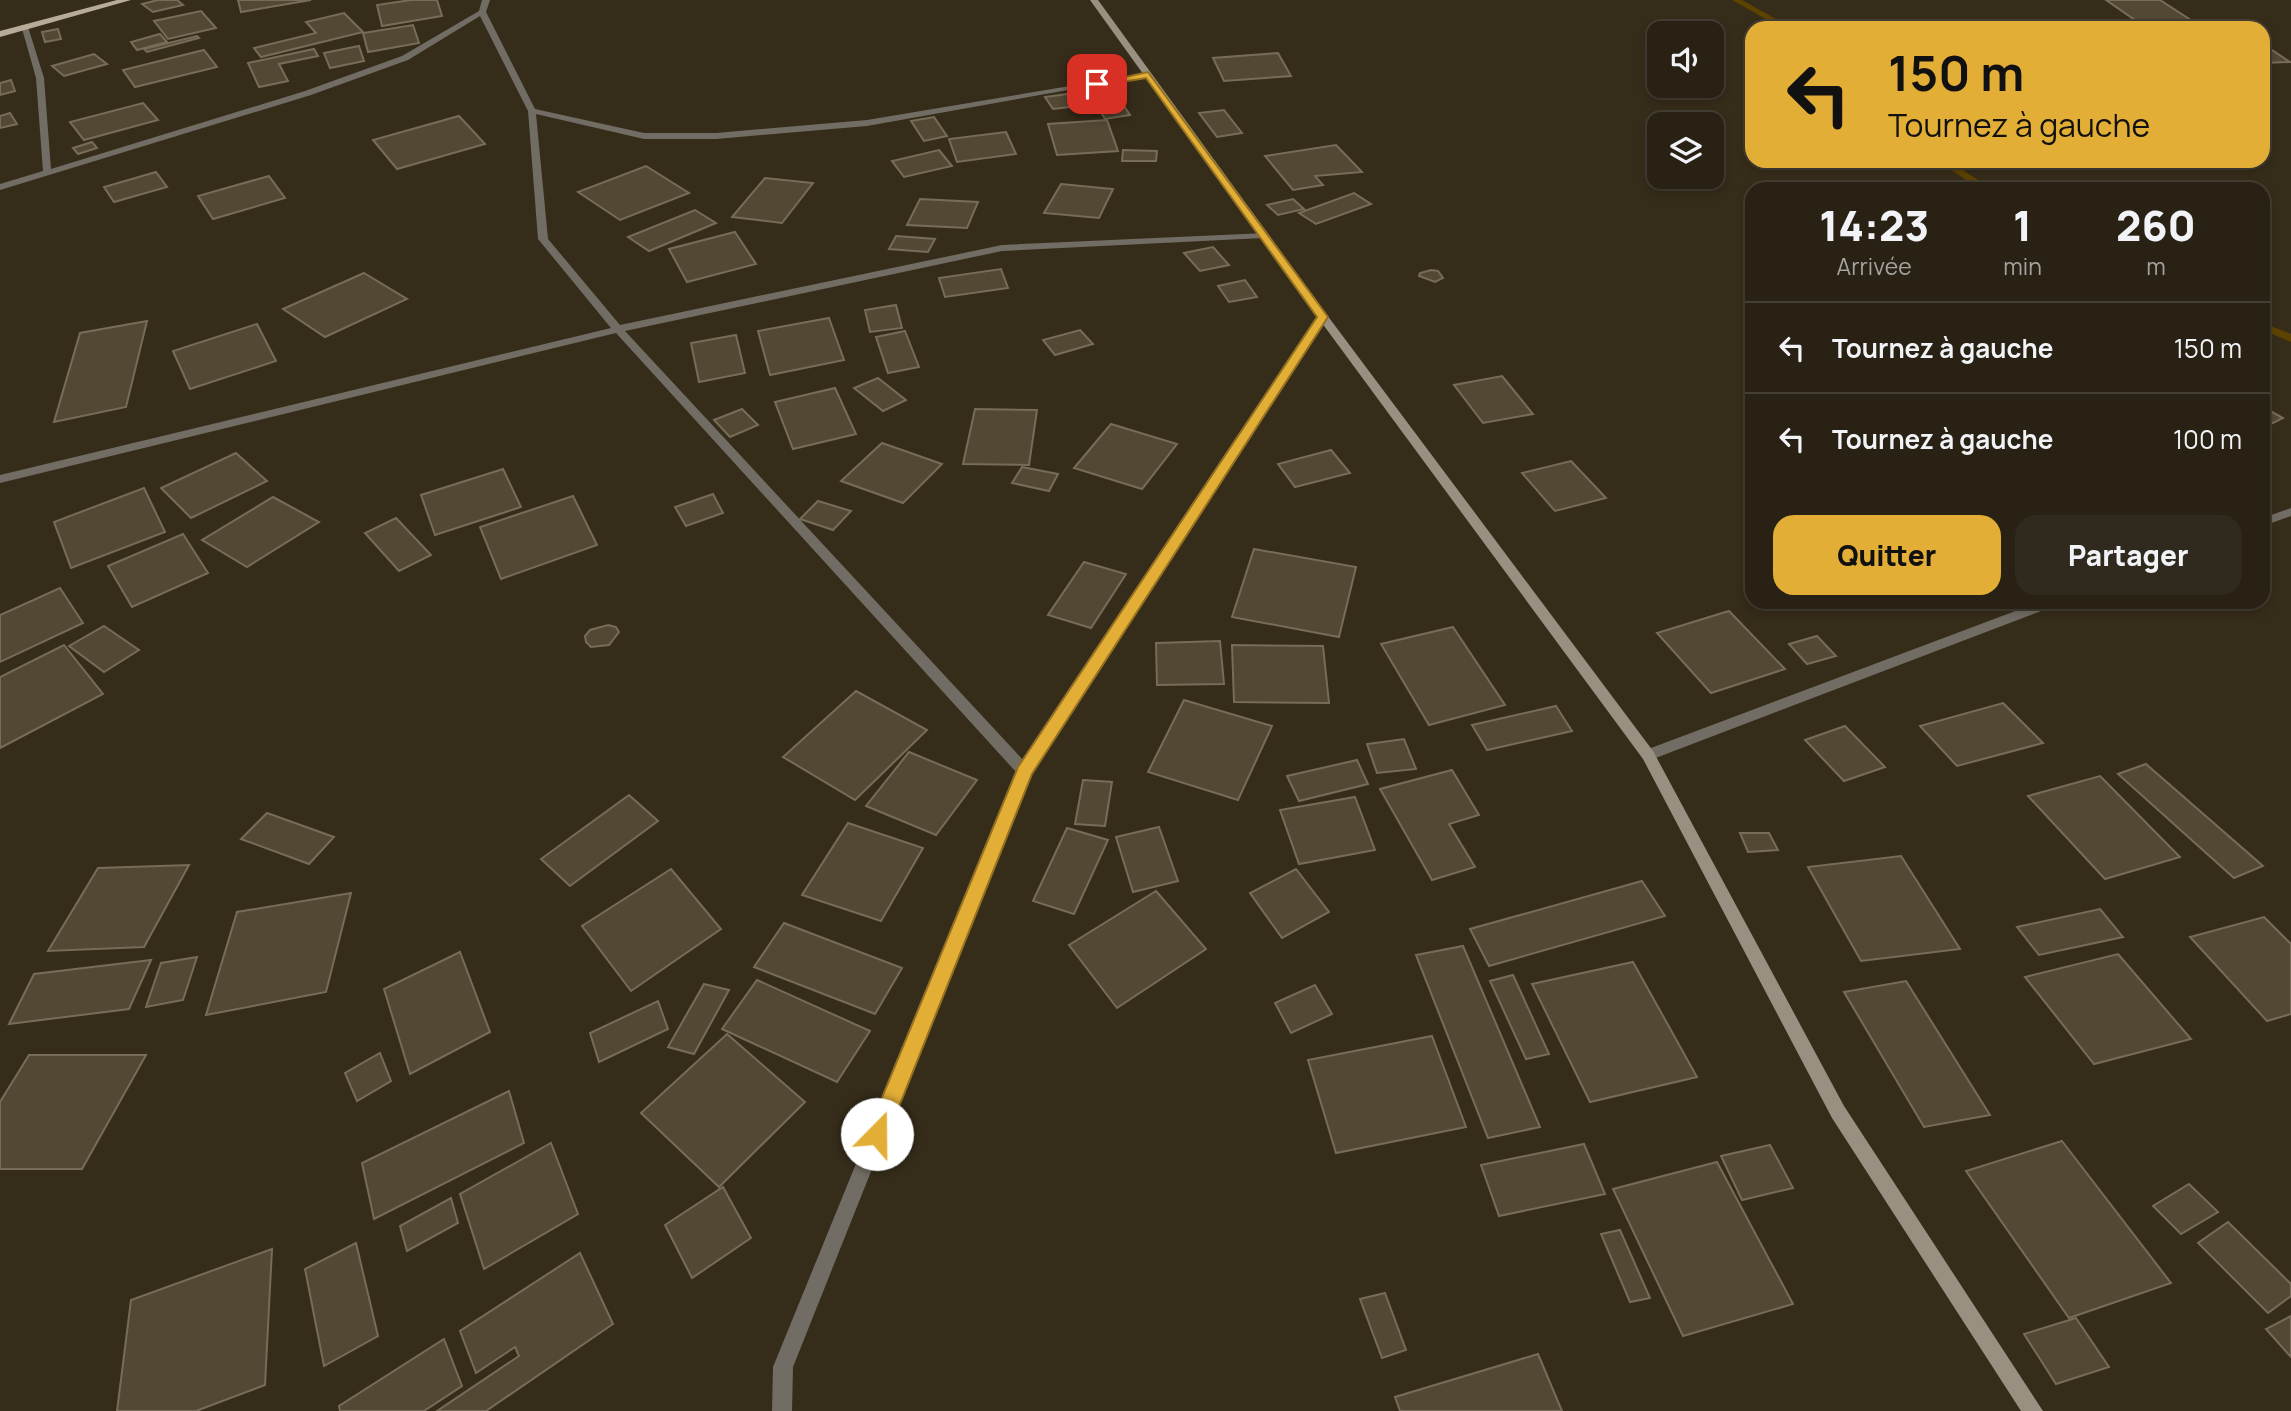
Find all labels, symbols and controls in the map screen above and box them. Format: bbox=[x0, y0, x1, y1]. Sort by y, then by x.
map controls bbox=[1647, 21, 1724, 189]
button: sound bbox=[1647, 21, 1724, 98]
text: 150 m bbox=[1888, 39, 2024, 106]
icon: left bbox=[1773, 49, 1864, 140]
pin bbox=[1067, 54, 1127, 114]
icon: arrive bbox=[1078, 65, 1116, 103]
text: Tournez à gauche bbox=[1888, 103, 2150, 147]
button: layers bbox=[1647, 112, 1724, 189]
text: 14:23 bbox=[1819, 196, 1929, 254]
text: 1 bbox=[2013, 196, 2032, 254]
text: 260 bbox=[2116, 196, 2196, 254]
text: Arrivée bbox=[1837, 250, 1912, 282]
text: min bbox=[2003, 250, 2042, 282]
text: m bbox=[2146, 250, 2166, 282]
icon: left bbox=[1773, 329, 1811, 367]
text: Tournez à gauche bbox=[1832, 330, 2053, 366]
text: 150 m bbox=[2174, 330, 2242, 366]
icon: left bbox=[1773, 420, 1811, 458]
text: Tournez à gauche bbox=[1832, 421, 2053, 457]
text: 100 m bbox=[2173, 421, 2242, 457]
button: Quitter bbox=[1773, 515, 2001, 595]
button: Partager bbox=[2015, 515, 2242, 595]
position arrow bbox=[840, 1097, 914, 1171]

